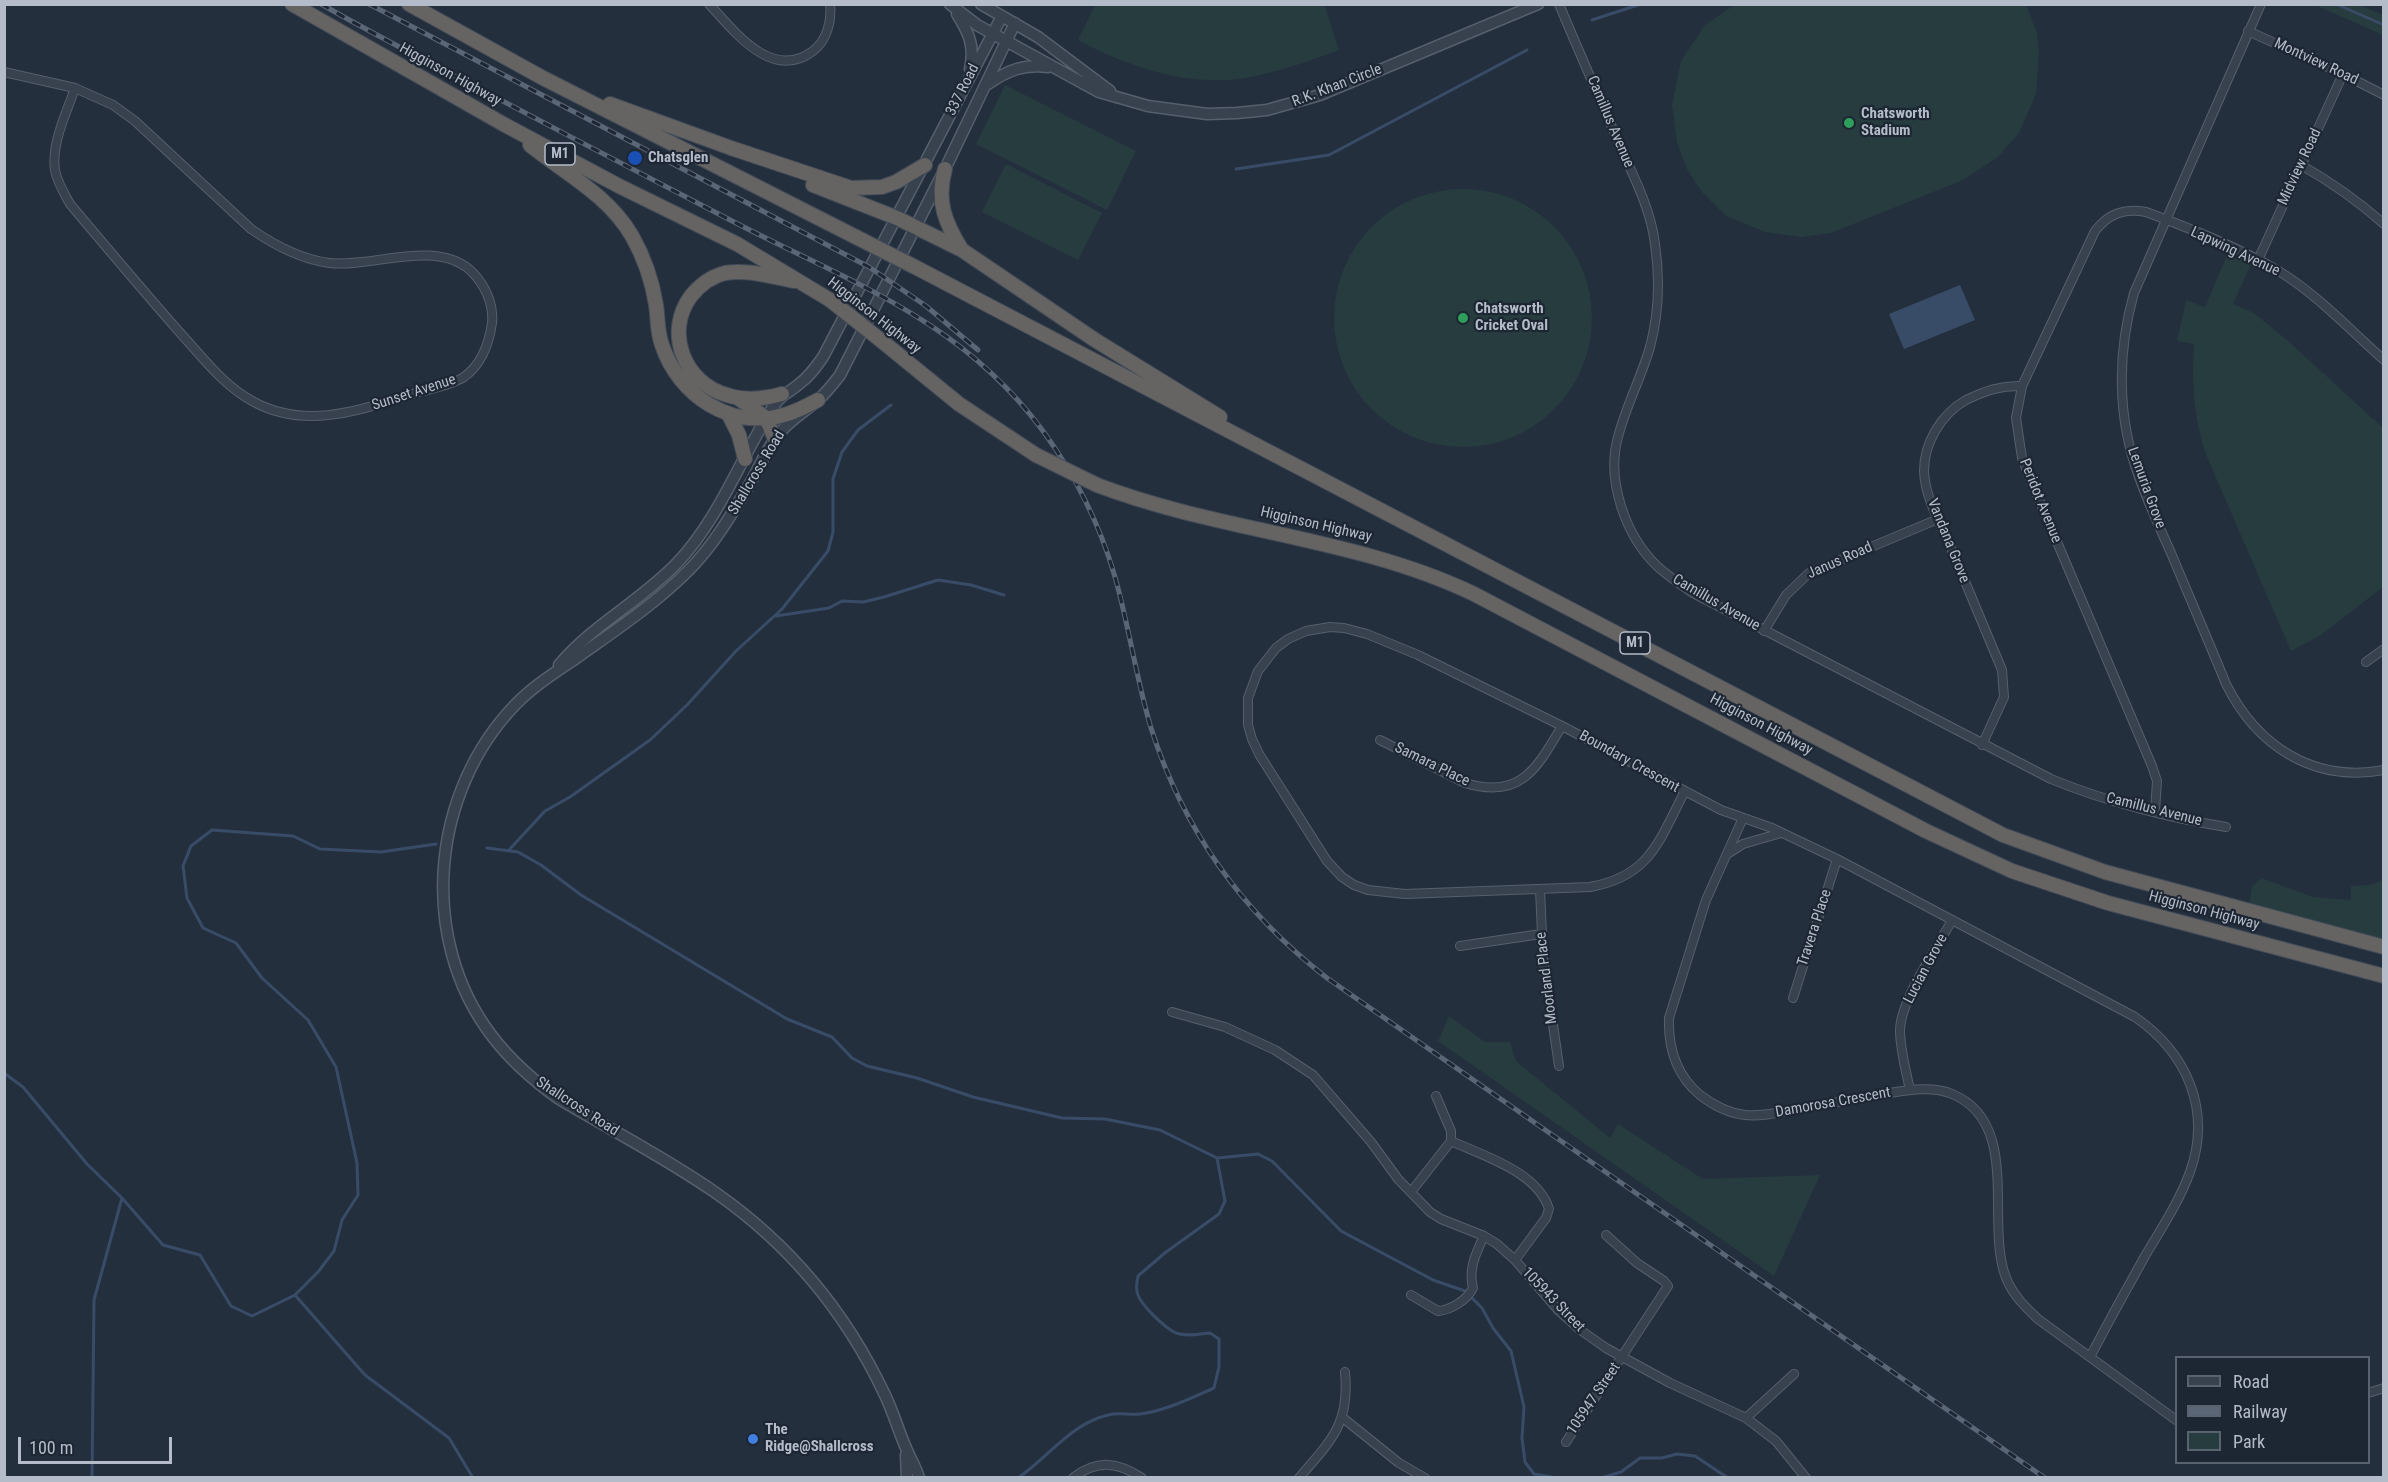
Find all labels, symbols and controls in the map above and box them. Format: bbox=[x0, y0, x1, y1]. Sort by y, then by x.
street label: Montview Road bbox=[2271, 35, 2361, 89]
street label: Higginson Highway bbox=[396, 40, 504, 110]
street label: 337 Road bbox=[942, 61, 984, 119]
street label: R.K. Khan Circle bbox=[1290, 61, 1384, 111]
street label: Camillus Avenue bbox=[1583, 73, 1637, 171]
place label: Chatsworth Stadium bbox=[1861, 105, 1930, 140]
marker: Chatsworth Stadium bbox=[1842, 116, 1856, 130]
street label: Midview Road bbox=[2274, 126, 2326, 208]
road number: M1 bbox=[545, 143, 575, 165]
marker: Chatsglen bbox=[626, 149, 644, 167]
place label: Chatsglen bbox=[648, 149, 708, 167]
street label: Lapwing Avenue bbox=[2188, 224, 2282, 280]
street label: Higginson Highway bbox=[824, 274, 924, 358]
place label: Chatsworth Cricket Oval bbox=[1475, 300, 1548, 335]
marker: Chatsworth Cricket Oval bbox=[1456, 311, 1470, 325]
street label: Sunset Avenue bbox=[370, 371, 458, 415]
street label: Shallcross Road bbox=[725, 428, 789, 518]
street label: Lemuria Grove bbox=[2123, 445, 2169, 531]
street label: Peridot Avenue bbox=[2015, 456, 2065, 546]
street label: Vandana Grove bbox=[1923, 496, 1973, 586]
street label: Higginson Highway bbox=[1259, 503, 1373, 547]
street label: Janus Road bbox=[1805, 539, 1875, 583]
street label: Camillus Avenue bbox=[1669, 571, 1763, 635]
road number: M1 bbox=[1620, 632, 1650, 654]
street label: Higginson Highway bbox=[1707, 690, 1815, 760]
street label: Boundary Crescent bbox=[1576, 727, 1682, 797]
street label: Samara Place bbox=[1392, 739, 1472, 791]
street label: Camillus Avenue bbox=[2104, 789, 2204, 831]
street label: Travera Place bbox=[1794, 887, 1836, 969]
street label: Higginson Highway bbox=[2147, 888, 2261, 934]
street label: Moorland Place bbox=[1532, 931, 1562, 1025]
street label: Lucian Grove bbox=[1900, 931, 1952, 1007]
street label: Shallcross Road bbox=[532, 1074, 622, 1140]
street label: Damorosa Crescent bbox=[1774, 1084, 1892, 1122]
street label: 105943 Street bbox=[1518, 1264, 1588, 1336]
legend bbox=[2175, 1356, 2370, 1464]
street label: 105947 Street bbox=[1563, 1360, 1625, 1438]
text: Road bbox=[2233, 1371, 2269, 1392]
text: Railway bbox=[2233, 1401, 2287, 1422]
place label: The Ridge@Shallcross bbox=[765, 1421, 874, 1456]
scale bar bbox=[21, 1425, 176, 1463]
text: Park bbox=[2233, 1431, 2265, 1452]
marker: The Ridge@Shallcross bbox=[746, 1432, 760, 1446]
text: 100 m bbox=[29, 1437, 73, 1458]

